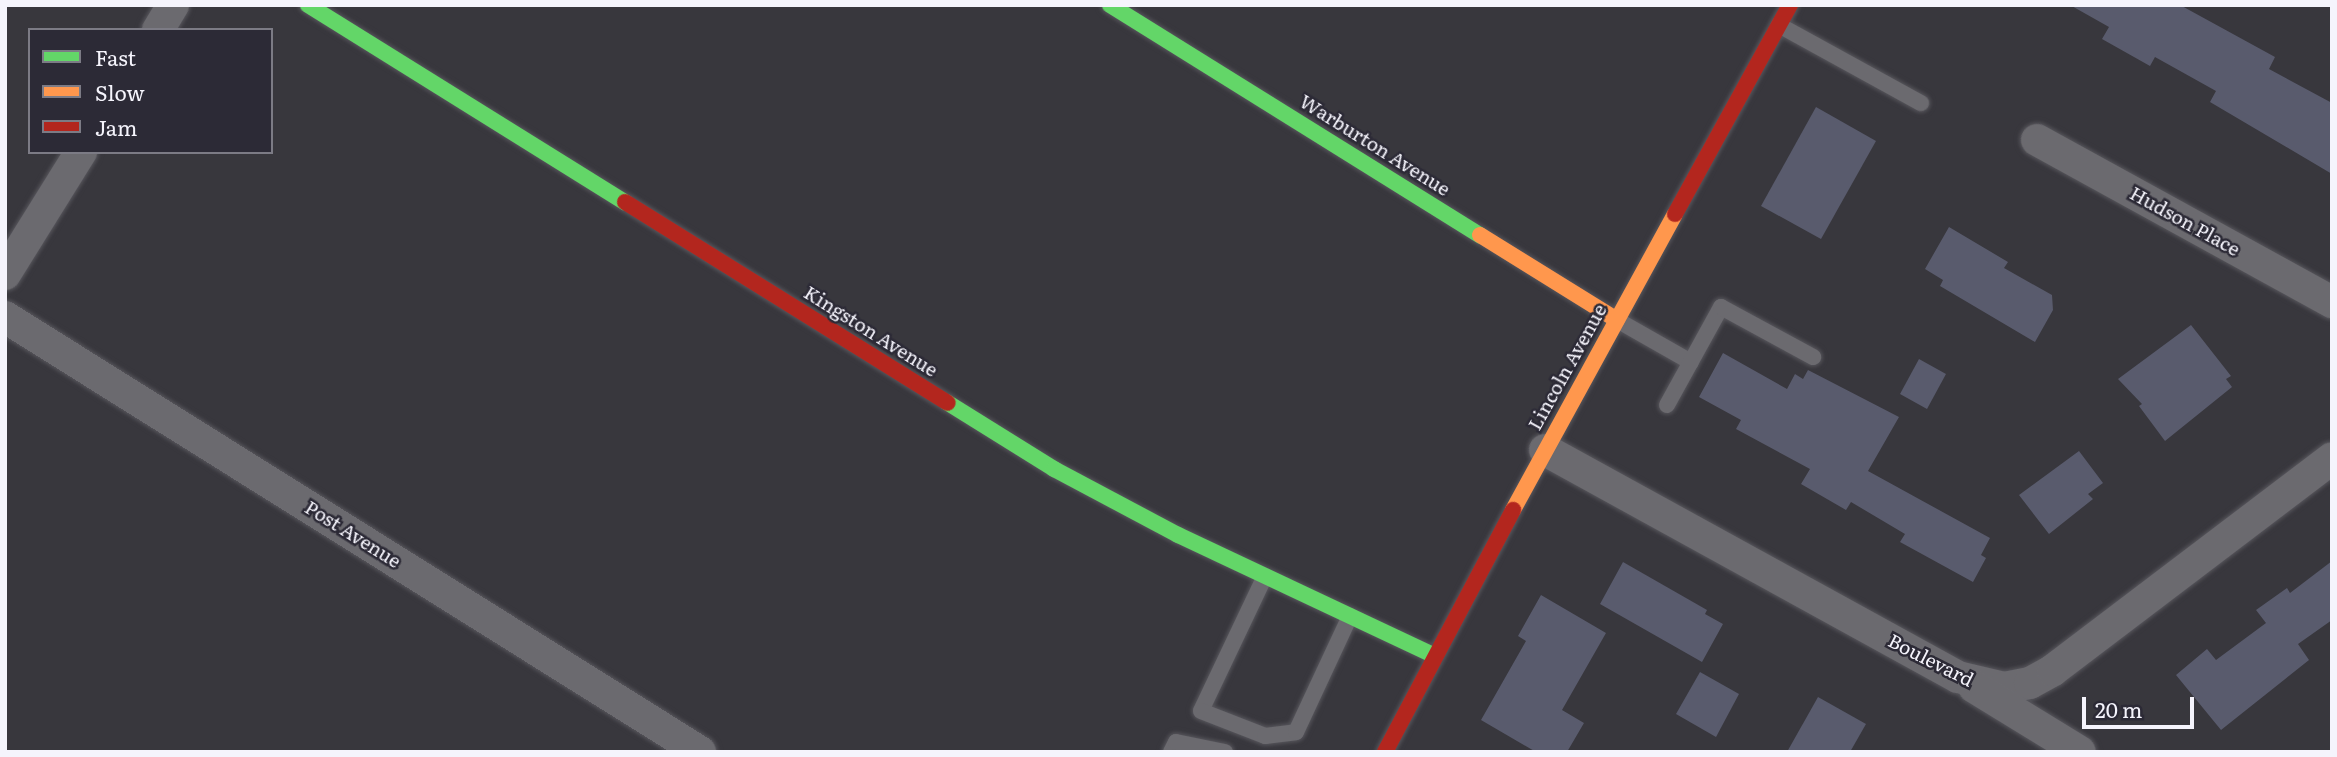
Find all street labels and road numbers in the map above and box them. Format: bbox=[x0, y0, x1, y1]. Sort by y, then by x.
street label: Warburton Avenue bbox=[1296, 89, 1454, 201]
street label: Hudson Place bbox=[2126, 181, 2244, 261]
street label: Kingston Avenue bbox=[800, 281, 942, 381]
street label: Lincoln Avenue bbox=[1523, 300, 1611, 434]
street label: Post Avenue bbox=[301, 495, 405, 573]
street label: Boulevard bbox=[1884, 629, 1978, 691]

